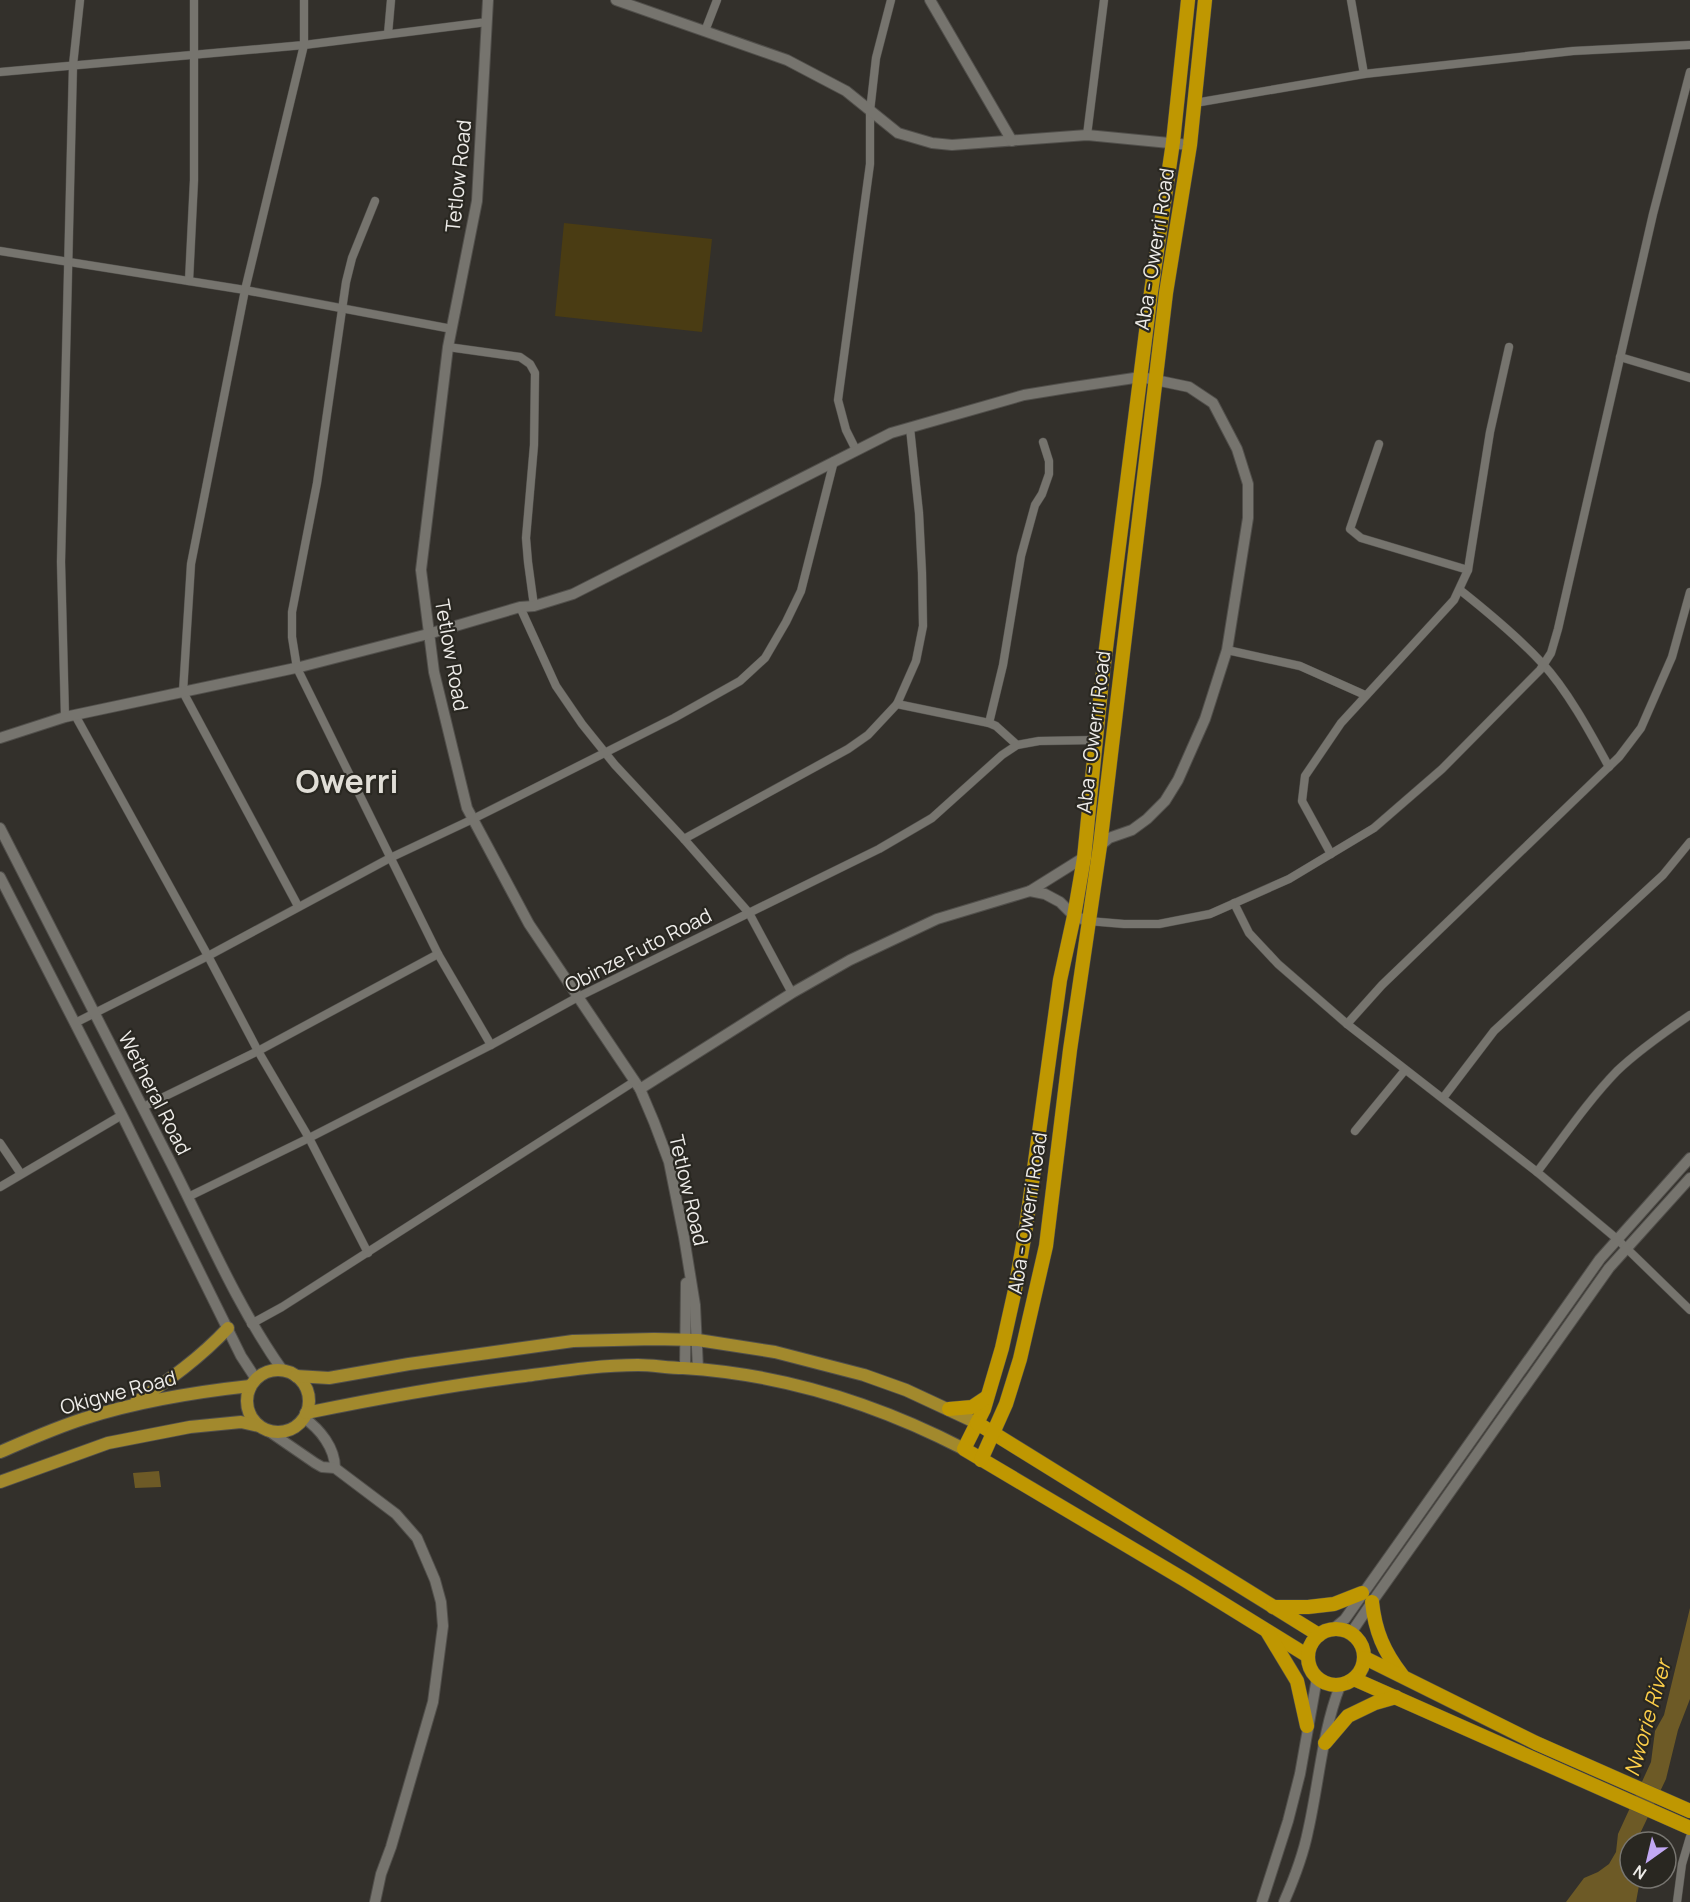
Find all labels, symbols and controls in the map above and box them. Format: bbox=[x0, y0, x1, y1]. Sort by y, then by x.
street label: Tetlow Road bbox=[439, 118, 477, 234]
street label: Aba - Owerri Road bbox=[1128, 166, 1180, 332]
street label: Tetlow Road bbox=[429, 597, 475, 713]
street label: Aba - Owerri Road bbox=[1070, 649, 1116, 815]
district label: Owerri bbox=[296, 759, 398, 803]
street label: Obinze Futo Road bbox=[560, 901, 716, 999]
street label: Wetheral Road bbox=[112, 1027, 198, 1159]
street label: Aba - Owerri Road bbox=[1001, 1130, 1053, 1296]
street label: Tetlow Road bbox=[663, 1132, 715, 1248]
street label: Okigwe Road bbox=[57, 1364, 179, 1420]
water label: Nworie River bbox=[1617, 1654, 1678, 1779]
north arrow bbox=[1618, 1830, 1678, 1890]
text: N bbox=[1629, 1860, 1651, 1885]

